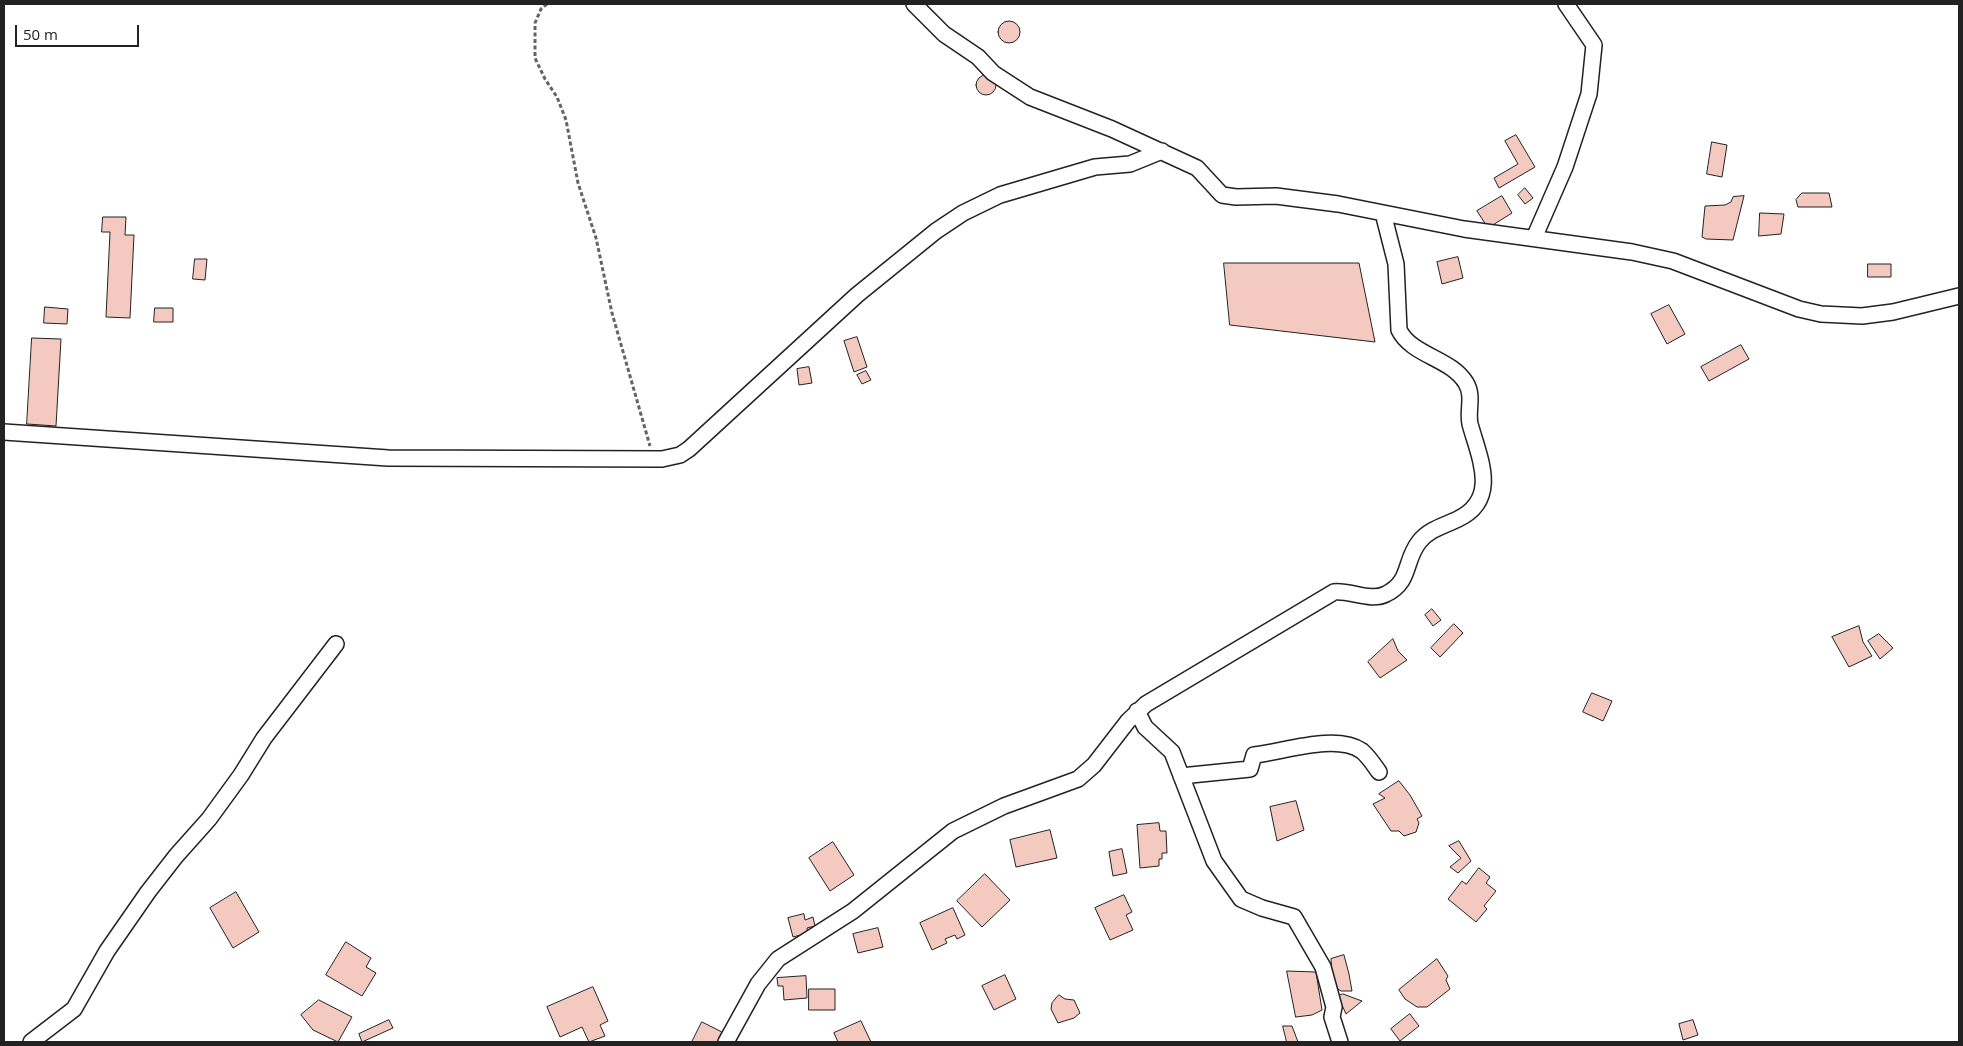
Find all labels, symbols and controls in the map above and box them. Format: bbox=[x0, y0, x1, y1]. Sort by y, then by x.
scale bar bbox=[18, 15, 141, 47]
text: 50 m bbox=[23, 24, 58, 44]

